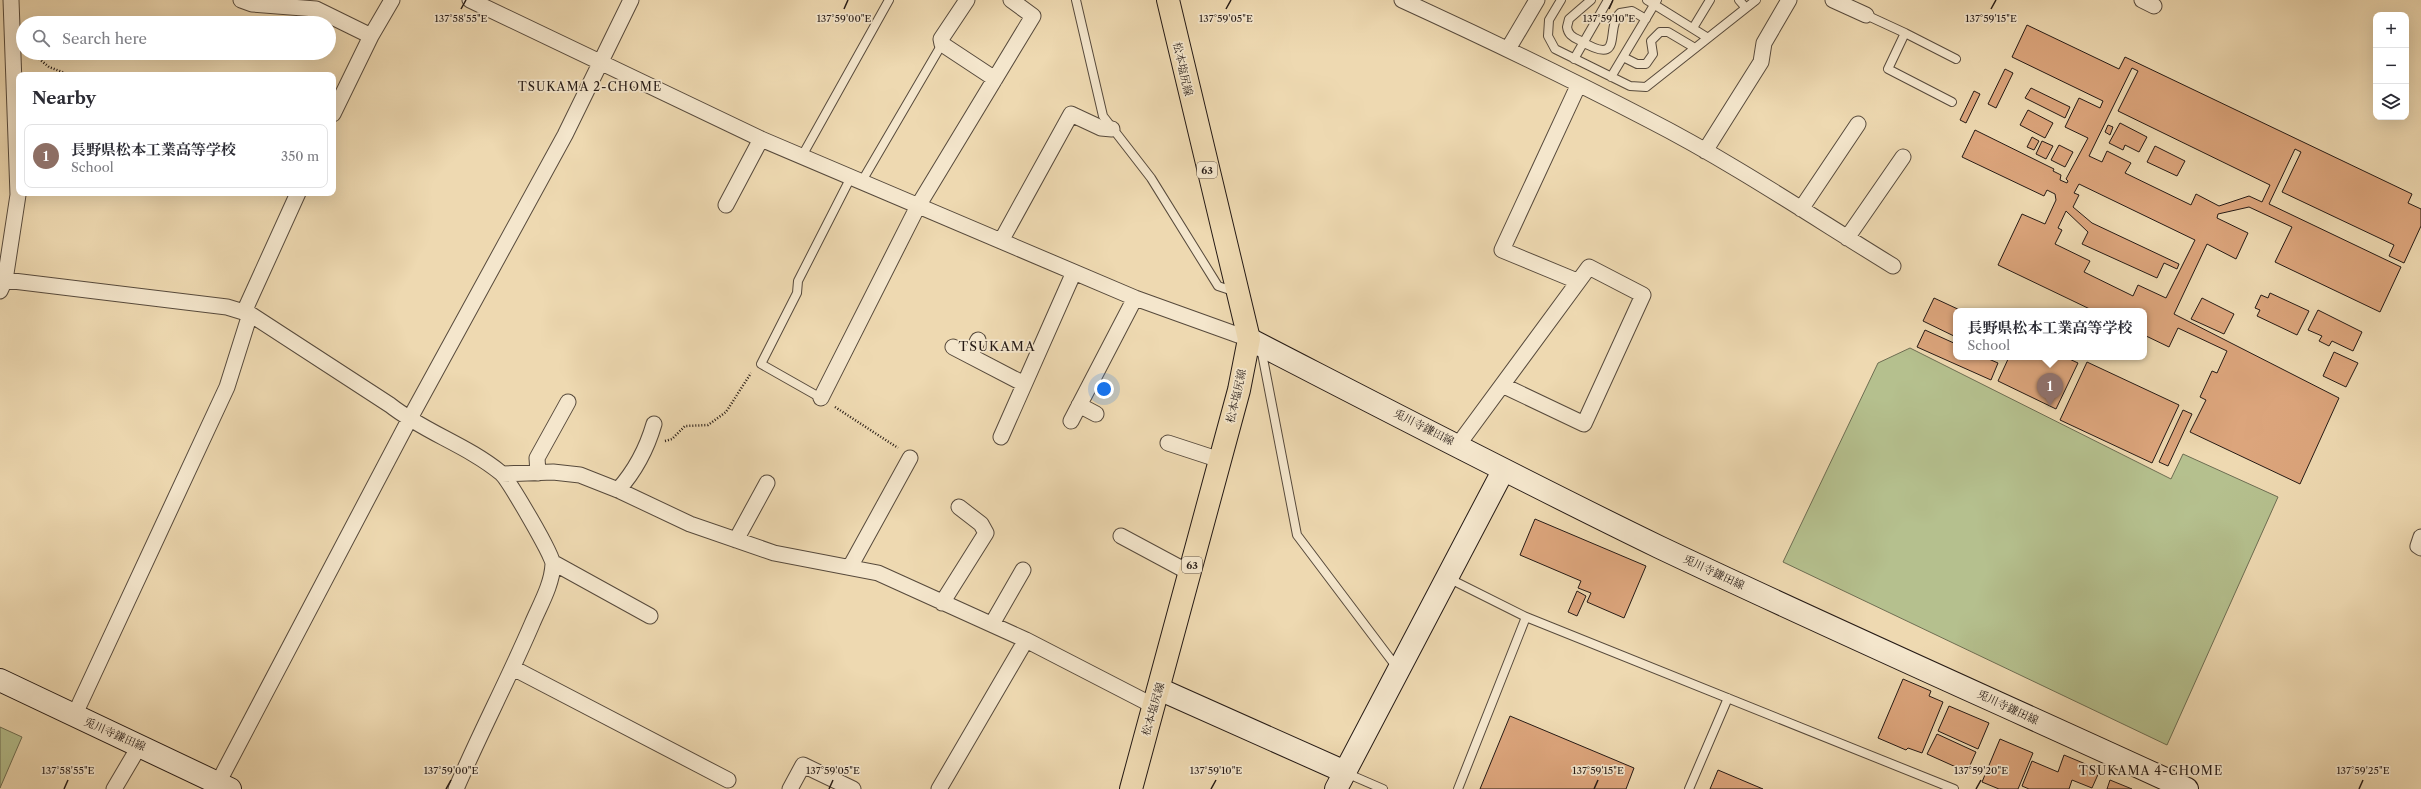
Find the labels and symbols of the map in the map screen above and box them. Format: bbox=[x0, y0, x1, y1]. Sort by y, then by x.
text: 137°58'55"E bbox=[435, 12, 488, 25]
text: 137°59'00"E bbox=[817, 12, 871, 25]
text: 137°59'05"E bbox=[1199, 12, 1253, 25]
text: 137°59'10"E bbox=[1583, 12, 1635, 25]
text: 137°59'15"E bbox=[1965, 12, 2017, 25]
street label: 松本塩尻線 bbox=[1170, 41, 1196, 97]
district label: TSUKAMA 2-CHOME bbox=[518, 79, 662, 94]
road number: 63 bbox=[1197, 162, 1217, 178]
district label: TSUKAMA bbox=[958, 338, 1036, 354]
street label: 松本塩尻線 bbox=[1223, 368, 1249, 424]
pin: 1 bbox=[2037, 373, 2063, 406]
your location bbox=[1094, 379, 1114, 399]
street label: 兎川寺鎌田線 bbox=[1391, 406, 1457, 448]
street label: 兎川寺鎌田線 bbox=[1681, 552, 1747, 592]
road number: 63 bbox=[1182, 557, 1202, 573]
street label: 松本塩尻線 bbox=[1139, 681, 1167, 737]
street label: 兎川寺鎌田線 bbox=[1975, 687, 2041, 727]
street label: 兎川寺鎌田線 bbox=[82, 714, 148, 754]
district label: TSUKAMA 4-CHOME bbox=[2079, 763, 2223, 778]
text: 137°58'55"E bbox=[42, 764, 95, 777]
text: 137°59'00"E bbox=[424, 764, 478, 777]
text: 137°59'05"E bbox=[806, 764, 860, 777]
text: 137°59'10"E bbox=[1190, 764, 1242, 777]
text: 137°59'15"E bbox=[1572, 764, 1624, 777]
text: 137°59'20"E bbox=[1954, 764, 2008, 777]
text: 137°59'25"E bbox=[2336, 764, 2390, 777]

